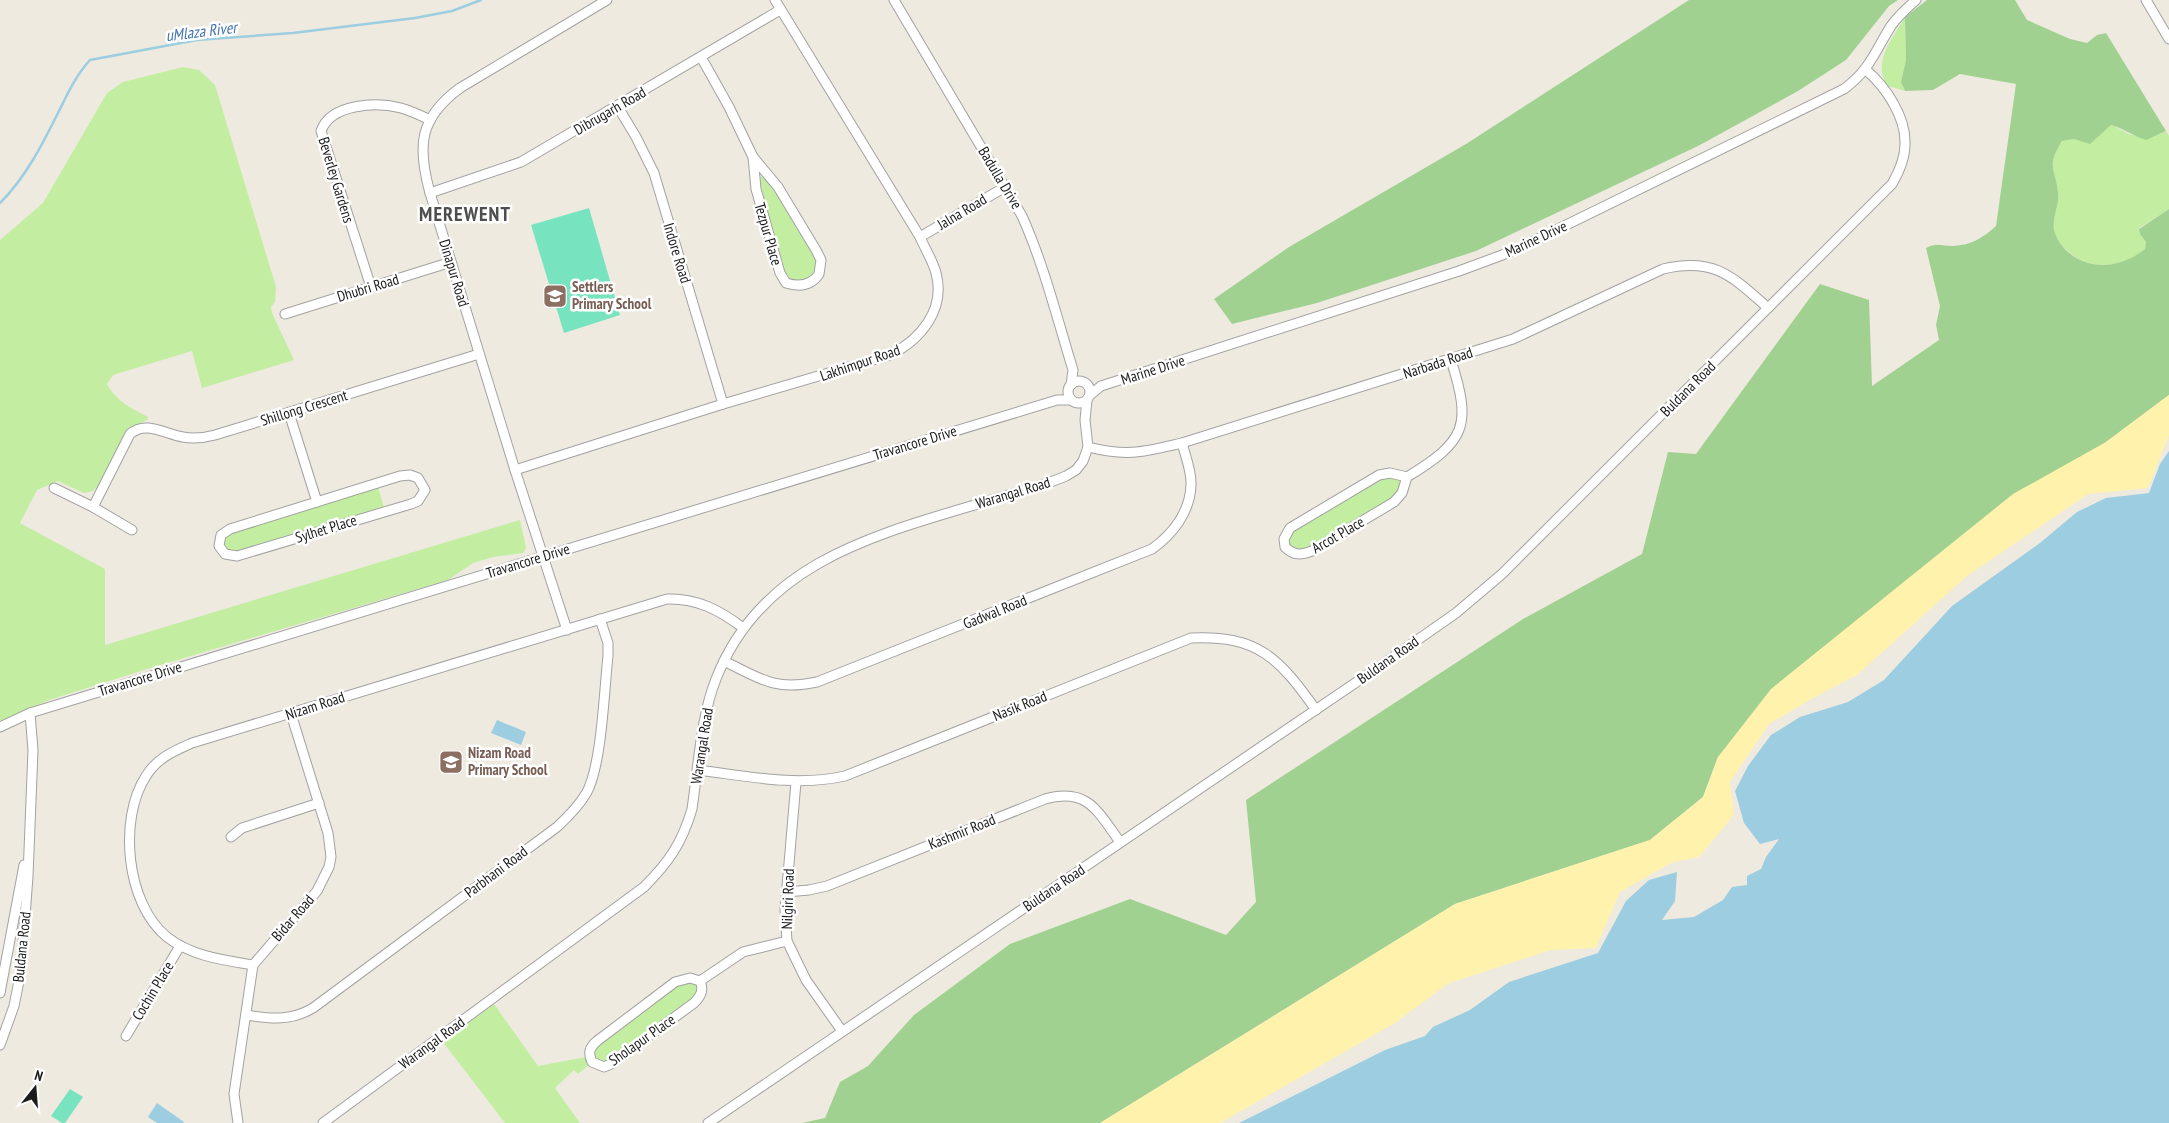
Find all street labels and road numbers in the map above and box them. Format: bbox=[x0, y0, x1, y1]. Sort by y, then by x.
street label: Dibrugarh Road bbox=[570, 82, 649, 139]
street label: Beverley Gardens bbox=[314, 135, 359, 225]
street label: Badulla Drive bbox=[974, 143, 1026, 212]
street label: Jalna Road bbox=[933, 189, 990, 234]
street label: Tezpur Place bbox=[750, 200, 787, 267]
street label: Marine Drive bbox=[1502, 216, 1570, 261]
street label: Indore Road bbox=[659, 220, 696, 285]
street label: Dinapur Road bbox=[435, 237, 474, 309]
street label: Dhubri Road bbox=[335, 269, 401, 306]
street label: Lakhimpur Road bbox=[817, 340, 902, 385]
street label: Narbada Road bbox=[1401, 342, 1475, 383]
street label: Marine Drive bbox=[1118, 350, 1187, 389]
street label: Buldana Road bbox=[1656, 357, 1719, 420]
street label: Shillong Crescent bbox=[258, 385, 350, 430]
street label: Travancore Drive bbox=[871, 421, 959, 464]
street label: Warangal Road bbox=[973, 472, 1052, 513]
street label: Sylhet Place bbox=[293, 510, 359, 547]
street label: Arcot Place bbox=[1308, 512, 1367, 557]
street label: Travancore Drive bbox=[484, 539, 572, 582]
street label: Gadwal Road bbox=[960, 590, 1029, 633]
street label: Buldana Road bbox=[1353, 631, 1422, 688]
street label: Travancore Drive bbox=[96, 657, 184, 700]
street label: Nasik Road bbox=[990, 686, 1050, 725]
street label: Nizam Road bbox=[283, 687, 347, 724]
street label: Warangal Road bbox=[686, 706, 717, 785]
street label: Kashmir Road bbox=[925, 809, 998, 854]
street label: Parbhani Road bbox=[460, 842, 531, 902]
street label: Buldana Road bbox=[1019, 860, 1088, 915]
street label: Nilgiri Road bbox=[777, 868, 798, 930]
street label: Bidar Road bbox=[267, 890, 318, 945]
street label: Buldana Road bbox=[8, 911, 35, 983]
street label: Cochin Place bbox=[128, 958, 178, 1024]
street label: Sholapur Place bbox=[605, 1010, 679, 1069]
street label: Warangal Road bbox=[395, 1012, 468, 1073]

